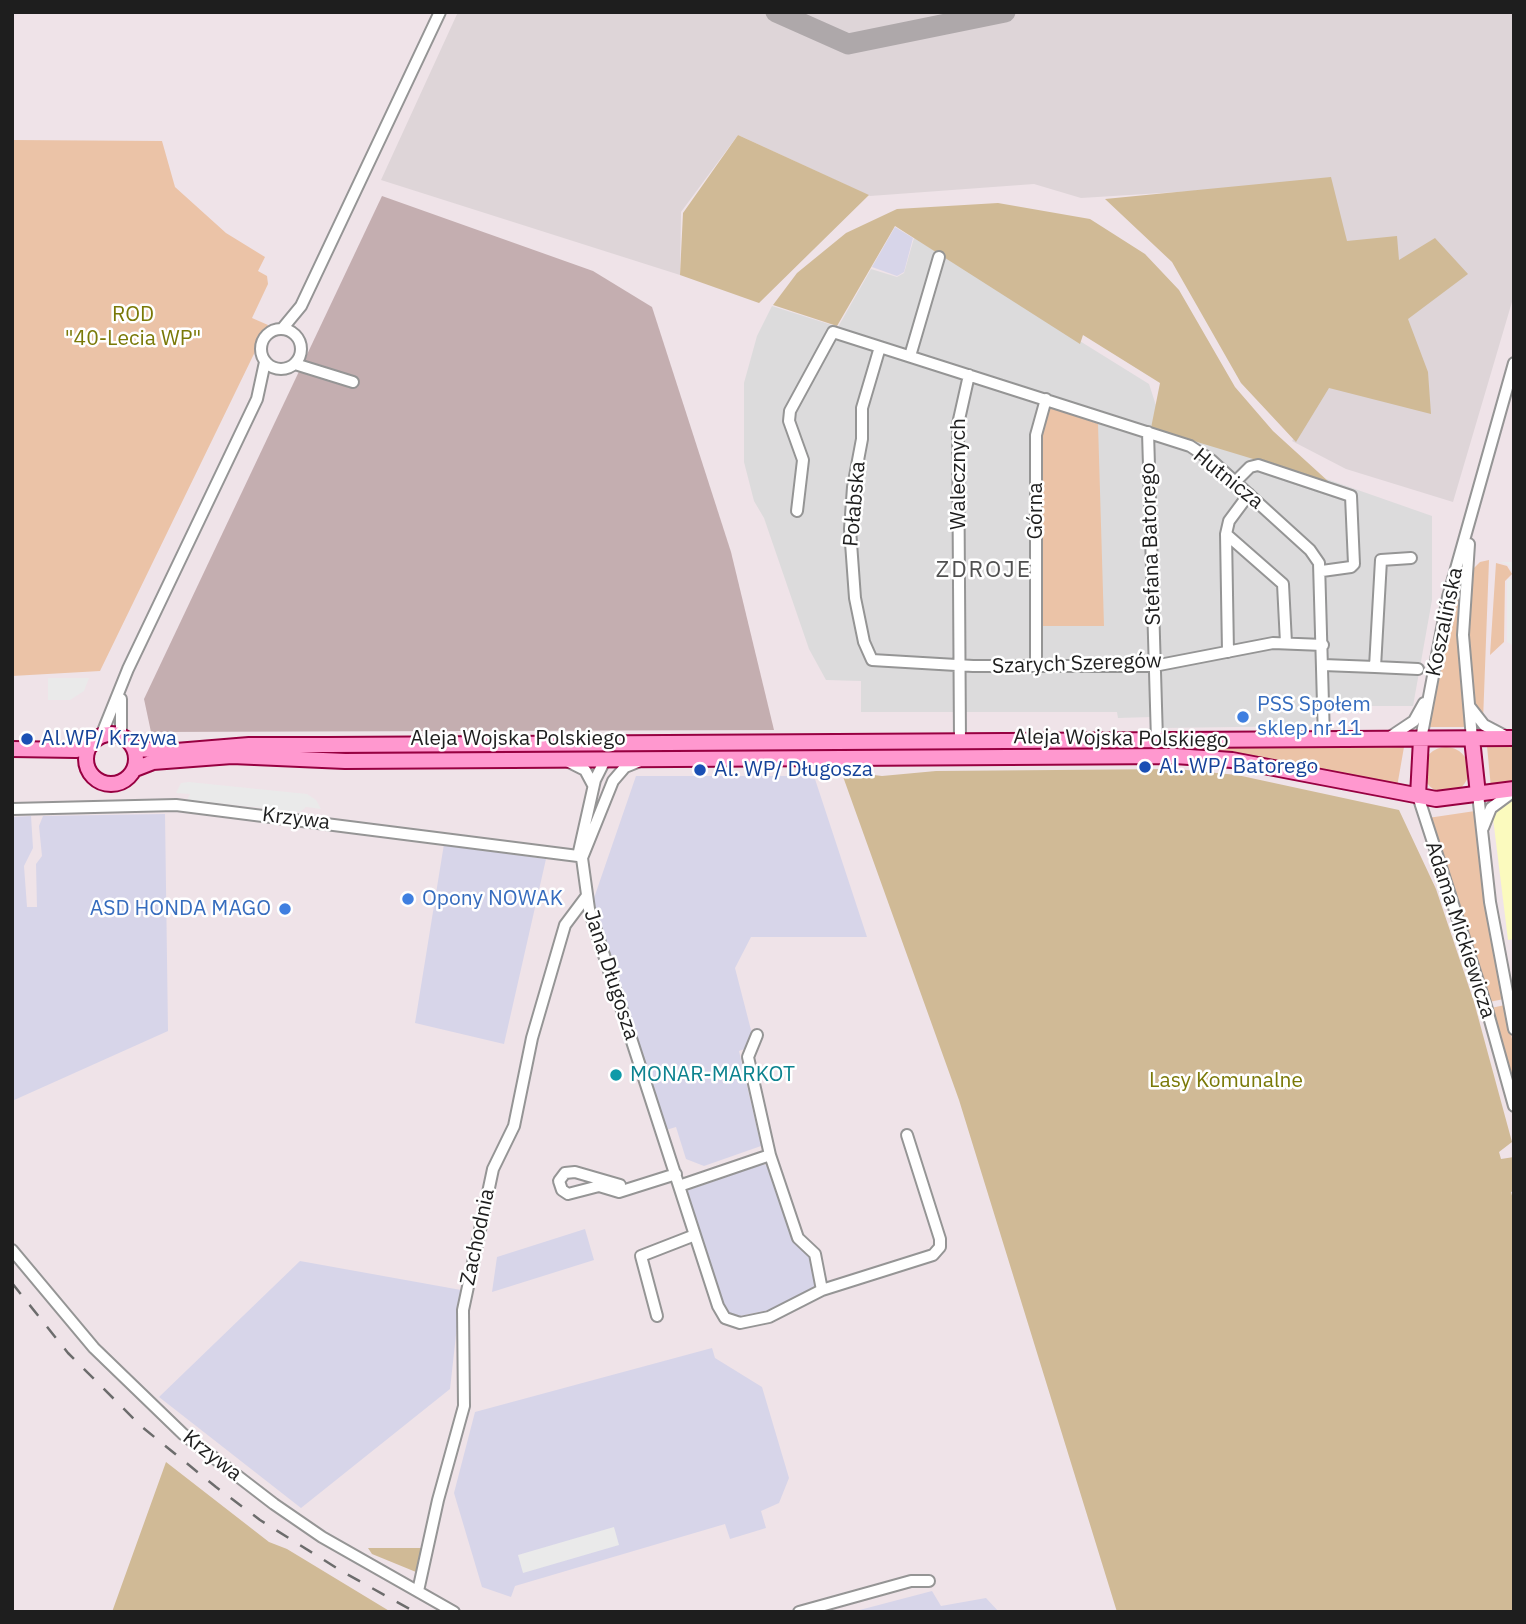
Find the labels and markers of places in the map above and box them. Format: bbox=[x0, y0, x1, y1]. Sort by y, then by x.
place label: PSS Społem sklep nr 11 bbox=[1257, 692, 1371, 742]
marker: PSS Społem sklep nr 11 bbox=[1235, 709, 1251, 725]
place label: Al.WP/ Krzywa bbox=[41, 726, 177, 752]
marker: Al.WP/ Krzywa bbox=[19, 731, 35, 747]
place label: Al. WP/ Batorego bbox=[1159, 754, 1318, 780]
place label: Al. WP/ Długosza bbox=[714, 757, 873, 783]
marker: Al. WP/ Batorego bbox=[1137, 759, 1153, 775]
marker: Al. WP/ Długosza bbox=[692, 762, 708, 778]
place label: Opony NOWAK bbox=[422, 886, 563, 912]
marker: Opony NOWAK bbox=[400, 891, 416, 907]
place label: ASD HONDA MAGO bbox=[90, 896, 271, 922]
marker: ASD HONDA MAGO bbox=[277, 901, 293, 917]
place label: MONAR-MARKOT bbox=[630, 1062, 795, 1088]
marker: MONAR-MARKOT bbox=[608, 1067, 624, 1083]

